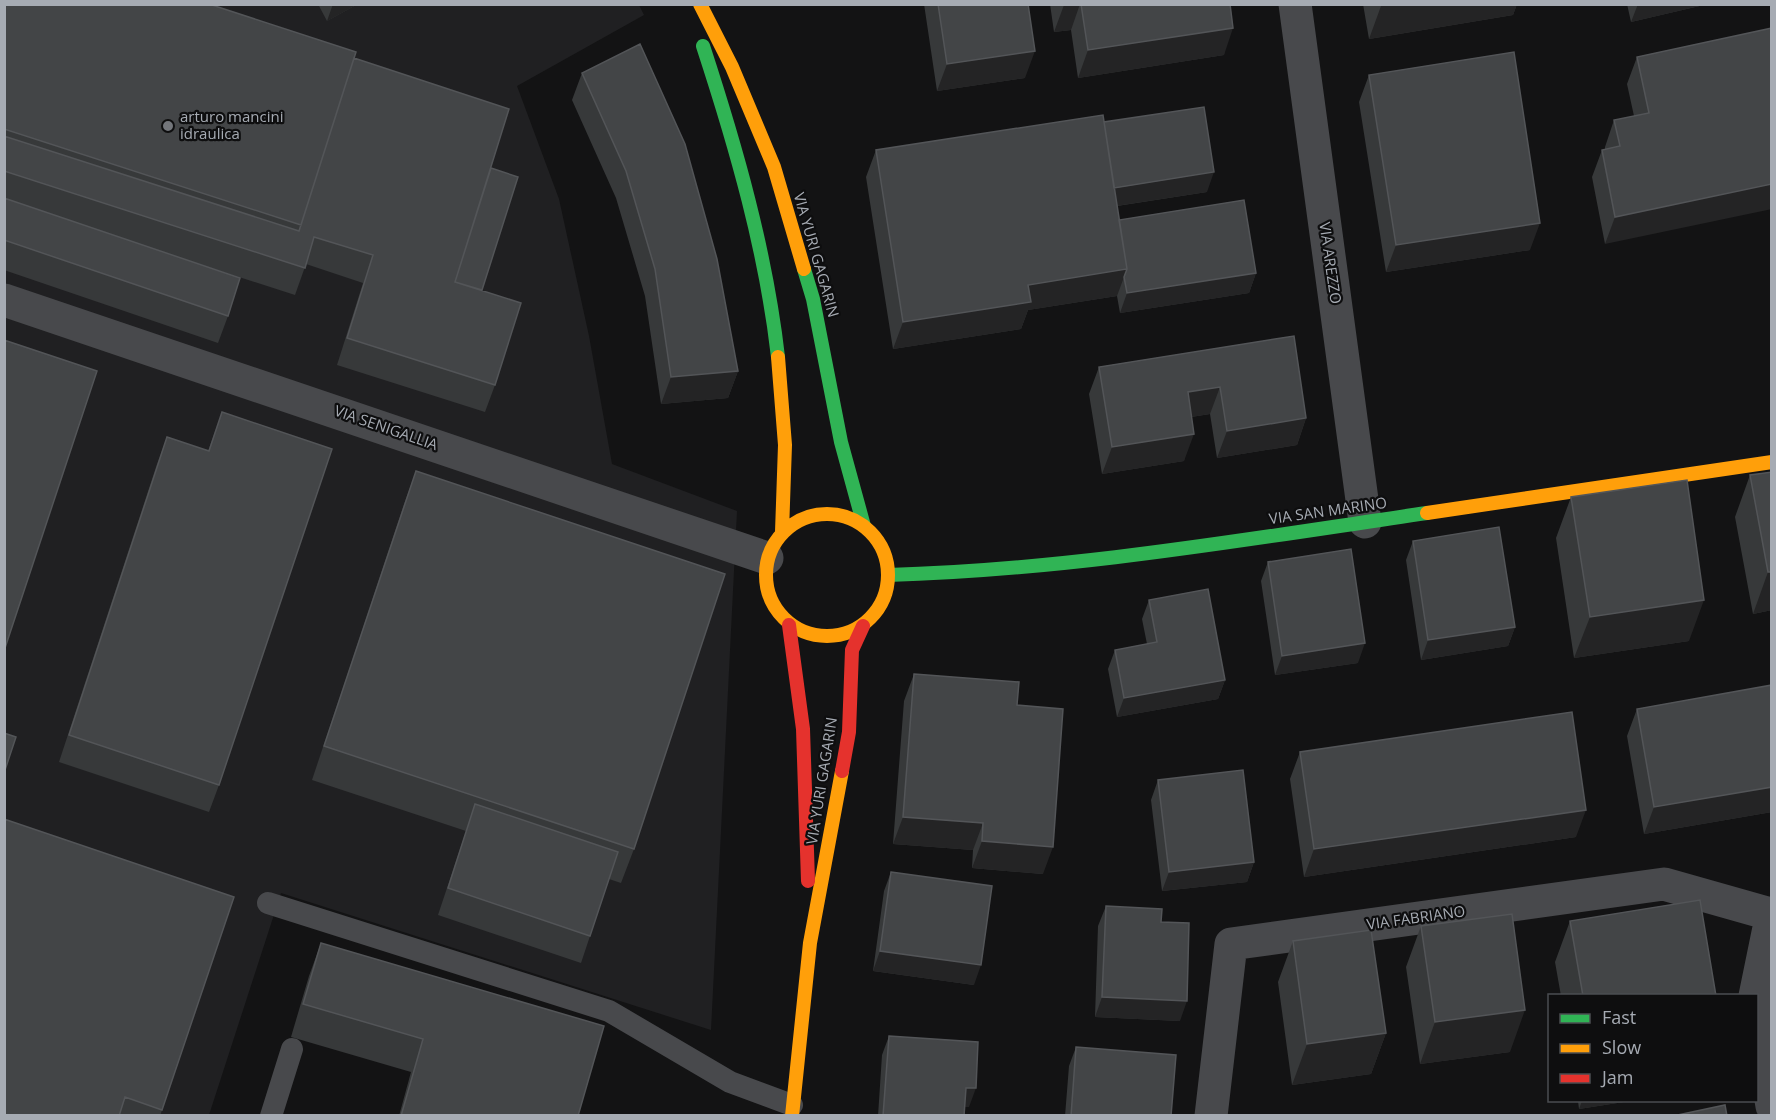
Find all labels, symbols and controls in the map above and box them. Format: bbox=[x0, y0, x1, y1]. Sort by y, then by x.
place label: arturo mancini idraulica bbox=[180, 106, 283, 143]
marker: arturo mancini idraulica bbox=[161, 119, 175, 133]
street label: VIA YURI GAGARIN bbox=[790, 190, 844, 319]
street label: VIA AREZZO bbox=[1315, 221, 1347, 305]
street label: VIA SENIGALLIA bbox=[332, 400, 441, 454]
street label: VIA SAN MARINO bbox=[1268, 492, 1388, 528]
street label: VIA YURI GAGARIN bbox=[801, 716, 841, 846]
street label: VIA FABRIANO bbox=[1365, 900, 1466, 934]
legend bbox=[1548, 994, 1758, 1102]
text: Fast bbox=[1602, 1005, 1636, 1029]
text: Slow bbox=[1602, 1035, 1641, 1059]
text: Jam bbox=[1600, 1065, 1634, 1089]

